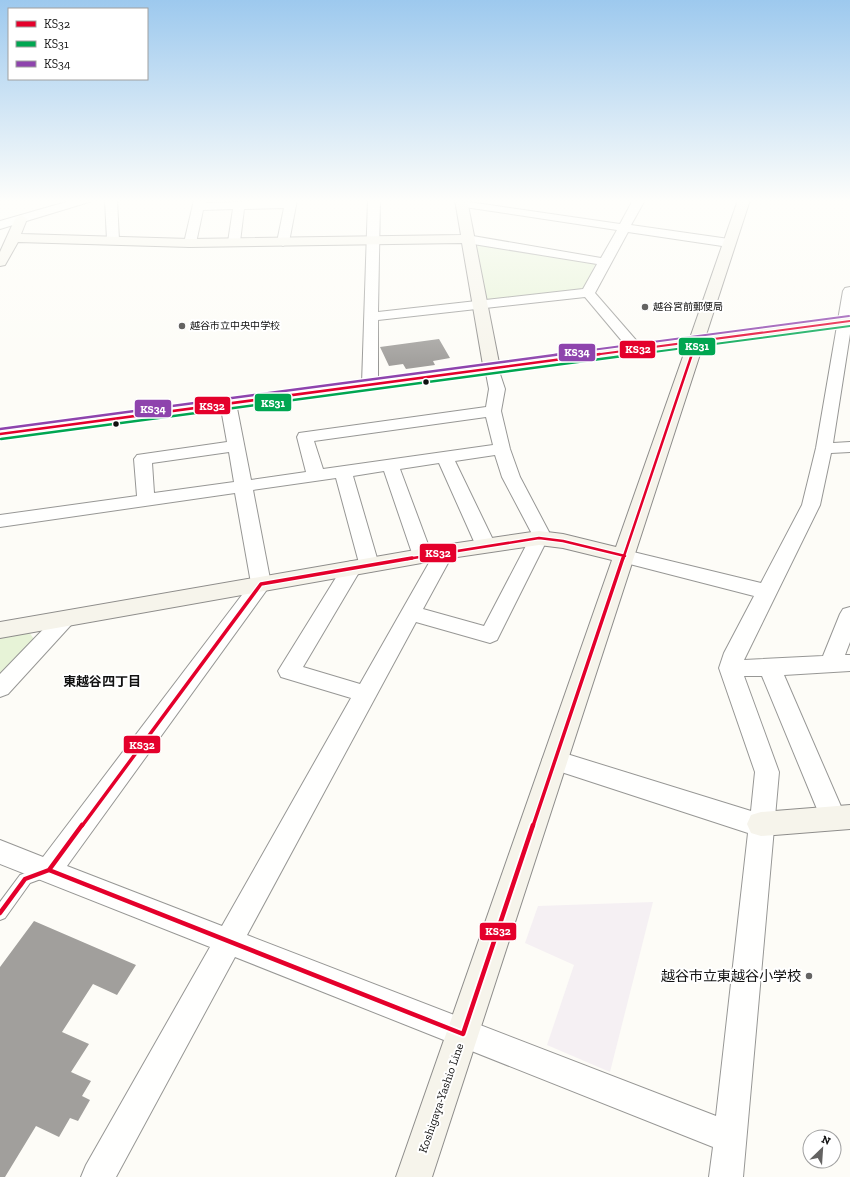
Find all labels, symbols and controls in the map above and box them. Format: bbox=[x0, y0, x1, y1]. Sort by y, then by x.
legend bbox=[8, 8, 148, 80]
text: KS32 bbox=[44, 17, 70, 31]
text: KS31 bbox=[44, 37, 69, 51]
text: KS34 bbox=[44, 57, 71, 71]
place label: 越谷宮前郵便局 bbox=[653, 301, 723, 313]
marker: 越谷宮前郵便局 bbox=[640, 302, 650, 312]
place label: 越谷市立中央中学校 bbox=[190, 320, 280, 332]
marker: 越谷市立中央中学校 bbox=[177, 321, 187, 331]
line badge: KS31 bbox=[678, 337, 716, 356]
line badge: KS32 bbox=[619, 340, 656, 359]
text: KS31 bbox=[685, 340, 709, 353]
line badge: KS34 bbox=[558, 343, 596, 362]
text: KS32 bbox=[625, 343, 651, 356]
text: KS34 bbox=[564, 346, 591, 359]
unlabelled marker bbox=[421, 377, 431, 387]
line badge: KS31 bbox=[254, 393, 292, 412]
line badge: KS32 bbox=[194, 396, 231, 415]
text: KS31 bbox=[261, 397, 285, 410]
line badge: KS34 bbox=[134, 399, 172, 418]
text: KS32 bbox=[199, 400, 225, 413]
text: KS34 bbox=[140, 403, 167, 416]
unlabelled marker bbox=[111, 419, 121, 429]
line badge: KS32 bbox=[419, 543, 457, 563]
text: KS32 bbox=[425, 547, 451, 560]
district label: 東越谷四丁目 bbox=[63, 674, 141, 689]
line badge: KS32 bbox=[123, 735, 161, 754]
text: KS32 bbox=[129, 739, 155, 752]
line badge: KS32 bbox=[479, 922, 517, 941]
text: KS32 bbox=[485, 925, 511, 938]
place label: 越谷市立東越谷小学校 bbox=[661, 968, 801, 985]
marker: 越谷市立東越谷小学校 bbox=[804, 971, 814, 981]
street label: Koshigaya-Yashio Line bbox=[416, 1041, 466, 1155]
north arrow bbox=[802, 1129, 842, 1169]
text: N bbox=[819, 1133, 833, 1148]

